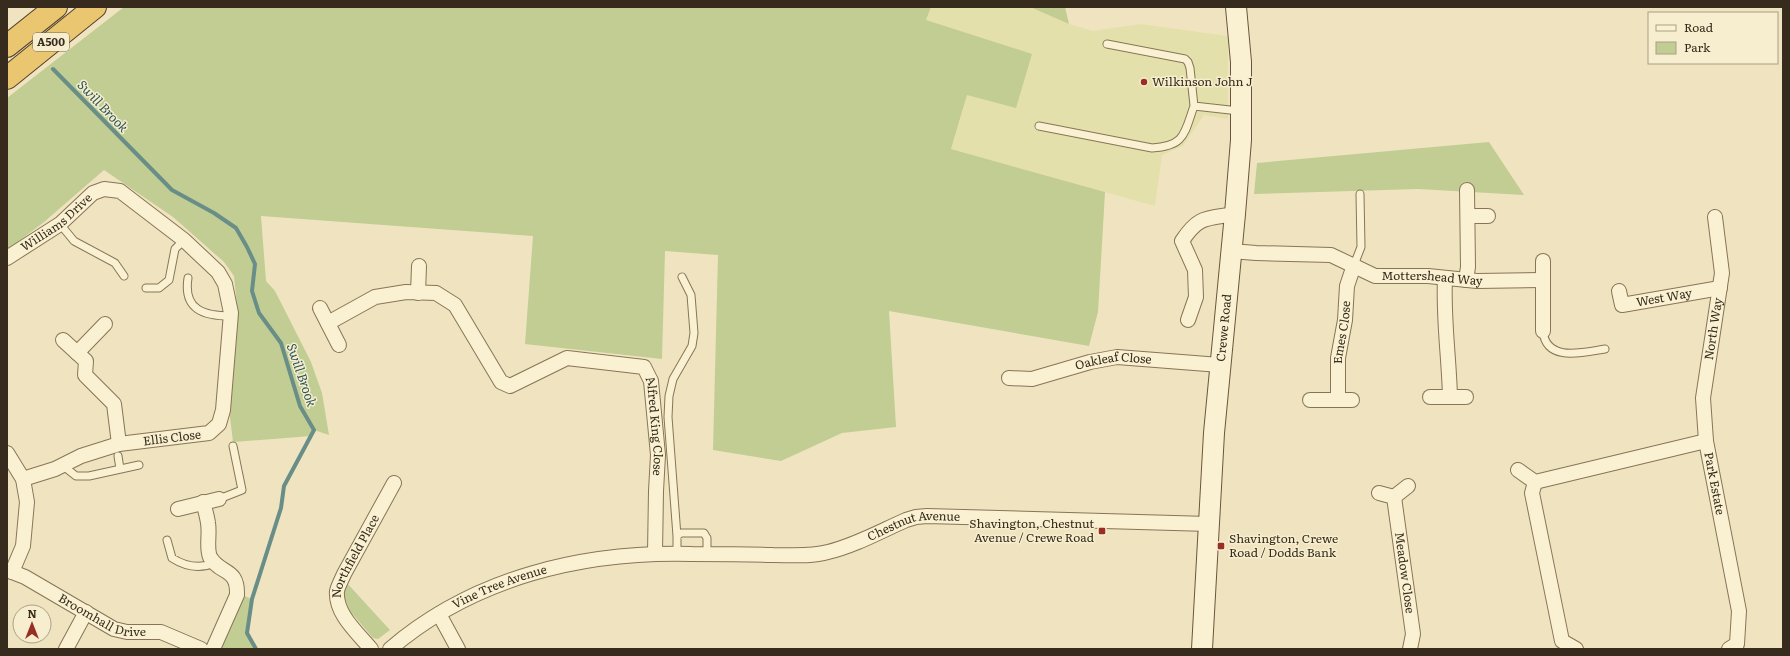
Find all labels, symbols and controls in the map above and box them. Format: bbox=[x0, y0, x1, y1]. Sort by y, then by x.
legend bbox=[1648, 12, 1778, 64]
text: Road bbox=[1684, 18, 1714, 36]
road number: A500 bbox=[33, 33, 69, 51]
text: Park bbox=[1684, 38, 1711, 56]
place label: Wilkinson John J bbox=[1152, 72, 1253, 90]
water label: Swill Brook bbox=[74, 75, 134, 137]
marker: Wilkinson John J bbox=[1139, 77, 1149, 87]
street label: Williams Drive bbox=[17, 189, 95, 255]
street label: Mottershead Way bbox=[1381, 266, 1483, 289]
street label: West Way bbox=[1635, 283, 1693, 310]
street label: Crewe Road bbox=[1211, 292, 1235, 362]
street label: North Way bbox=[1699, 296, 1726, 361]
street label: Emes Close bbox=[1328, 300, 1354, 364]
water label: Swill Brook bbox=[283, 341, 322, 410]
street label: Oakleaf Close bbox=[1073, 347, 1152, 374]
street label: Alfred King Close bbox=[642, 372, 668, 476]
street label: Ellis Close bbox=[142, 425, 202, 449]
street label: Park Estate bbox=[1700, 450, 1730, 516]
street label: Chestnut Avenue bbox=[864, 506, 960, 545]
street label: Northfield Place bbox=[327, 511, 383, 598]
place label: Shavington, Chestnut Avenue / Crewe Road bbox=[969, 514, 1095, 546]
marker: Shavington, Chestnut Avenue / Crewe Road bbox=[1097, 526, 1107, 536]
place label: Shavington, Crewe Road / Dodds Bank bbox=[1229, 529, 1338, 561]
street label: Meadow Close bbox=[1391, 531, 1420, 614]
marker: Shavington, Crewe Road / Dodds Bank bbox=[1216, 541, 1226, 551]
street label: Vine Tree Avenue bbox=[449, 560, 549, 613]
street label: Broomhall Drive bbox=[55, 589, 146, 640]
north arrow bbox=[12, 604, 52, 644]
text: N bbox=[27, 605, 37, 621]

